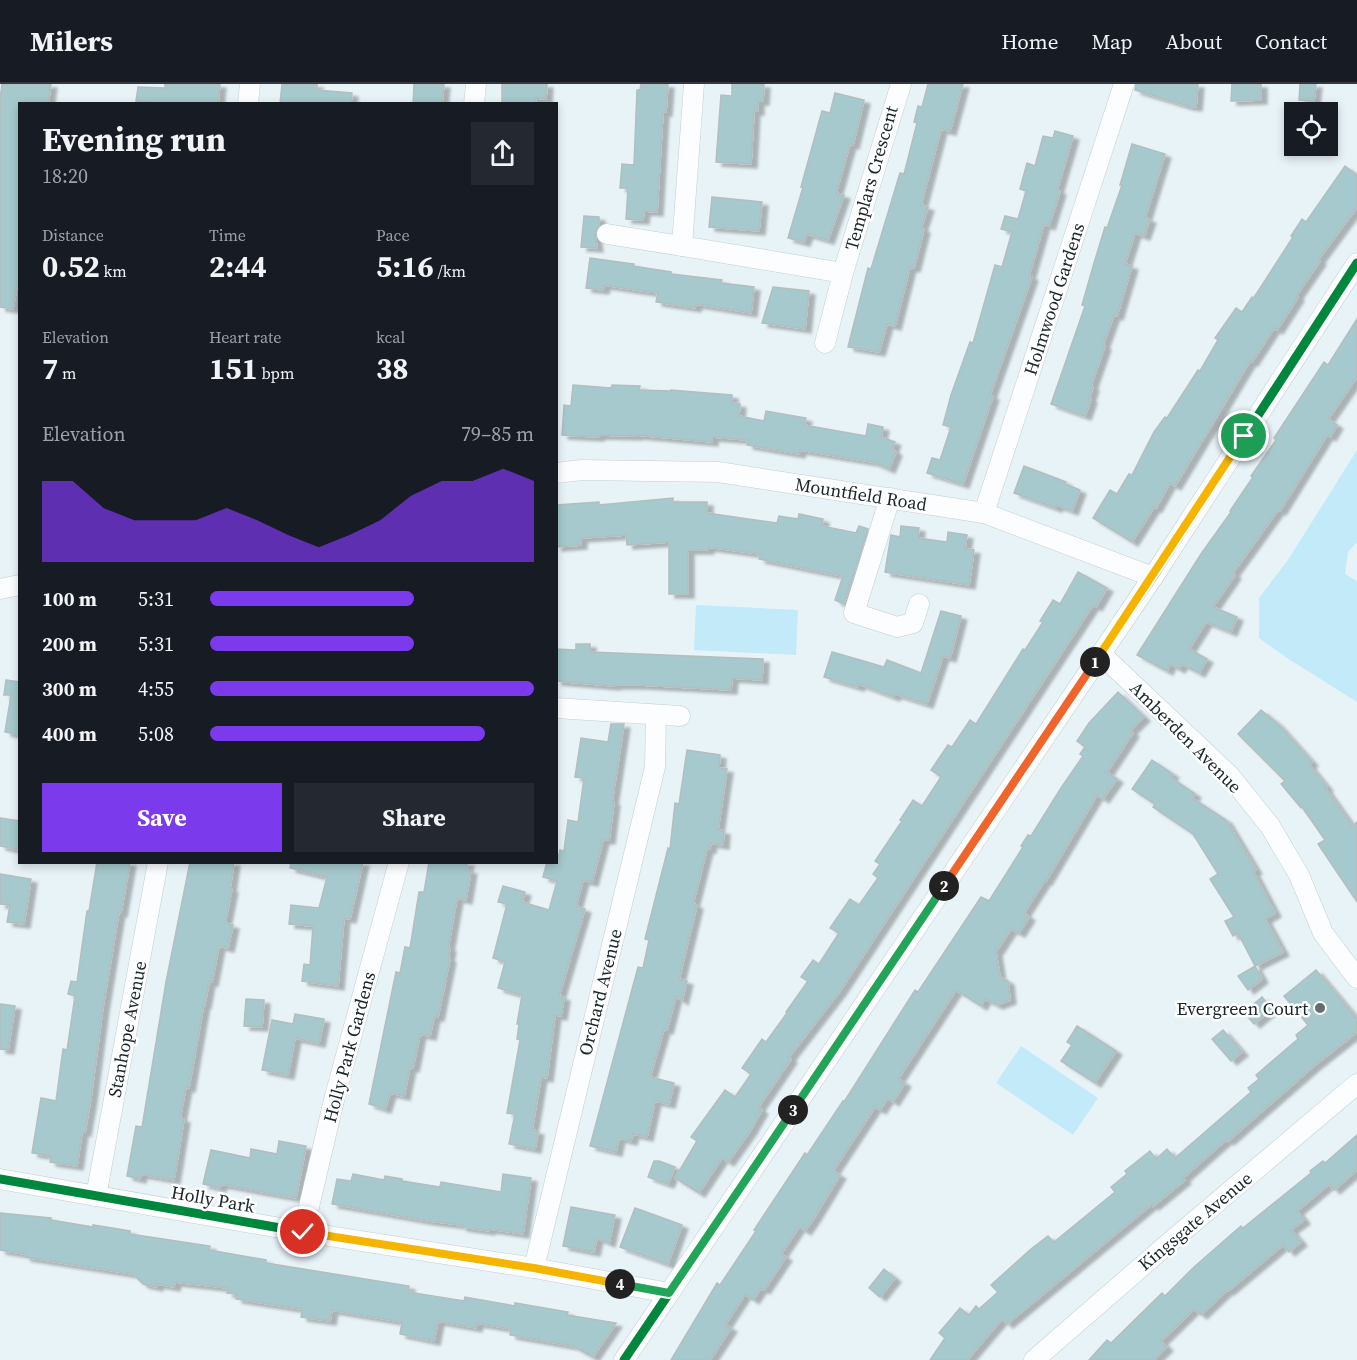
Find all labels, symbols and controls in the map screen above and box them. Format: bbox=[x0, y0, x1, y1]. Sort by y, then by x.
text: Milers bbox=[30, 22, 113, 60]
text: Home bbox=[1001, 27, 1059, 56]
text: Map bbox=[1092, 27, 1133, 56]
text: About bbox=[1166, 27, 1222, 56]
text: Contact bbox=[1255, 27, 1327, 56]
map controls bbox=[1284, 102, 1338, 156]
button: locate bbox=[1284, 102, 1338, 156]
street label: Templars Crescent bbox=[838, 103, 904, 253]
text: Evening run bbox=[42, 117, 226, 162]
button: share bbox=[471, 122, 534, 185]
text: 18:20 bbox=[42, 162, 88, 190]
street label: Holmwood Gardens bbox=[1018, 219, 1091, 378]
text: Distance bbox=[42, 224, 104, 246]
text: Time bbox=[209, 224, 246, 246]
text: Pace bbox=[376, 224, 410, 246]
text: 0.52 bbox=[42, 246, 100, 287]
text: 2:44 bbox=[209, 246, 267, 287]
text: 5:16 bbox=[376, 246, 434, 287]
text: km bbox=[100, 260, 127, 282]
text: /km bbox=[434, 260, 466, 282]
text: Elevation bbox=[42, 326, 109, 348]
text: Heart rate bbox=[209, 326, 281, 348]
text: kcal bbox=[376, 326, 405, 348]
text: 7 bbox=[42, 348, 58, 389]
text: 151 bbox=[209, 348, 258, 389]
text: 38 bbox=[376, 348, 409, 389]
text: m bbox=[58, 362, 76, 384]
text: bpm bbox=[258, 362, 294, 384]
pin bbox=[1218, 410, 1269, 461]
icon: arrive bbox=[1227, 419, 1260, 452]
text: Elevation bbox=[42, 420, 126, 448]
text: 79–85 m bbox=[461, 420, 534, 448]
street label: Mountfield Road bbox=[793, 471, 929, 517]
text: 100 m bbox=[42, 585, 97, 613]
text: 5:31 bbox=[138, 585, 174, 613]
text: 200 m bbox=[42, 630, 97, 658]
text: 5:31 bbox=[138, 630, 174, 658]
pin: 1 bbox=[1080, 647, 1110, 677]
text: 1 bbox=[1091, 651, 1099, 673]
text: 300 m bbox=[42, 675, 97, 703]
text: 4:55 bbox=[138, 675, 174, 703]
street label: Amberden Avenue bbox=[1125, 676, 1247, 798]
text: 400 m bbox=[42, 720, 97, 748]
text: 5:08 bbox=[138, 720, 174, 748]
button: Save bbox=[42, 783, 282, 852]
button: Share bbox=[294, 783, 534, 852]
pin: 2 bbox=[929, 871, 959, 901]
text: 2 bbox=[940, 875, 948, 897]
street label: Orchard Avenue bbox=[572, 926, 628, 1058]
street label: Stanhope Avenue bbox=[102, 959, 152, 1099]
street label: Holly Park Gardens bbox=[317, 968, 381, 1125]
place label: Evergreen Court bbox=[1177, 996, 1308, 1021]
marker: Evergreen Court bbox=[1313, 1001, 1327, 1015]
pin: 3 bbox=[778, 1095, 808, 1125]
text: 3 bbox=[789, 1099, 797, 1121]
street label: Kingsgate Avenue bbox=[1133, 1166, 1257, 1276]
street label: Holly Park bbox=[169, 1179, 257, 1219]
pin bbox=[277, 1206, 328, 1257]
icon: check bbox=[286, 1215, 319, 1248]
pin: 4 bbox=[605, 1269, 635, 1299]
text: 4 bbox=[616, 1273, 624, 1295]

